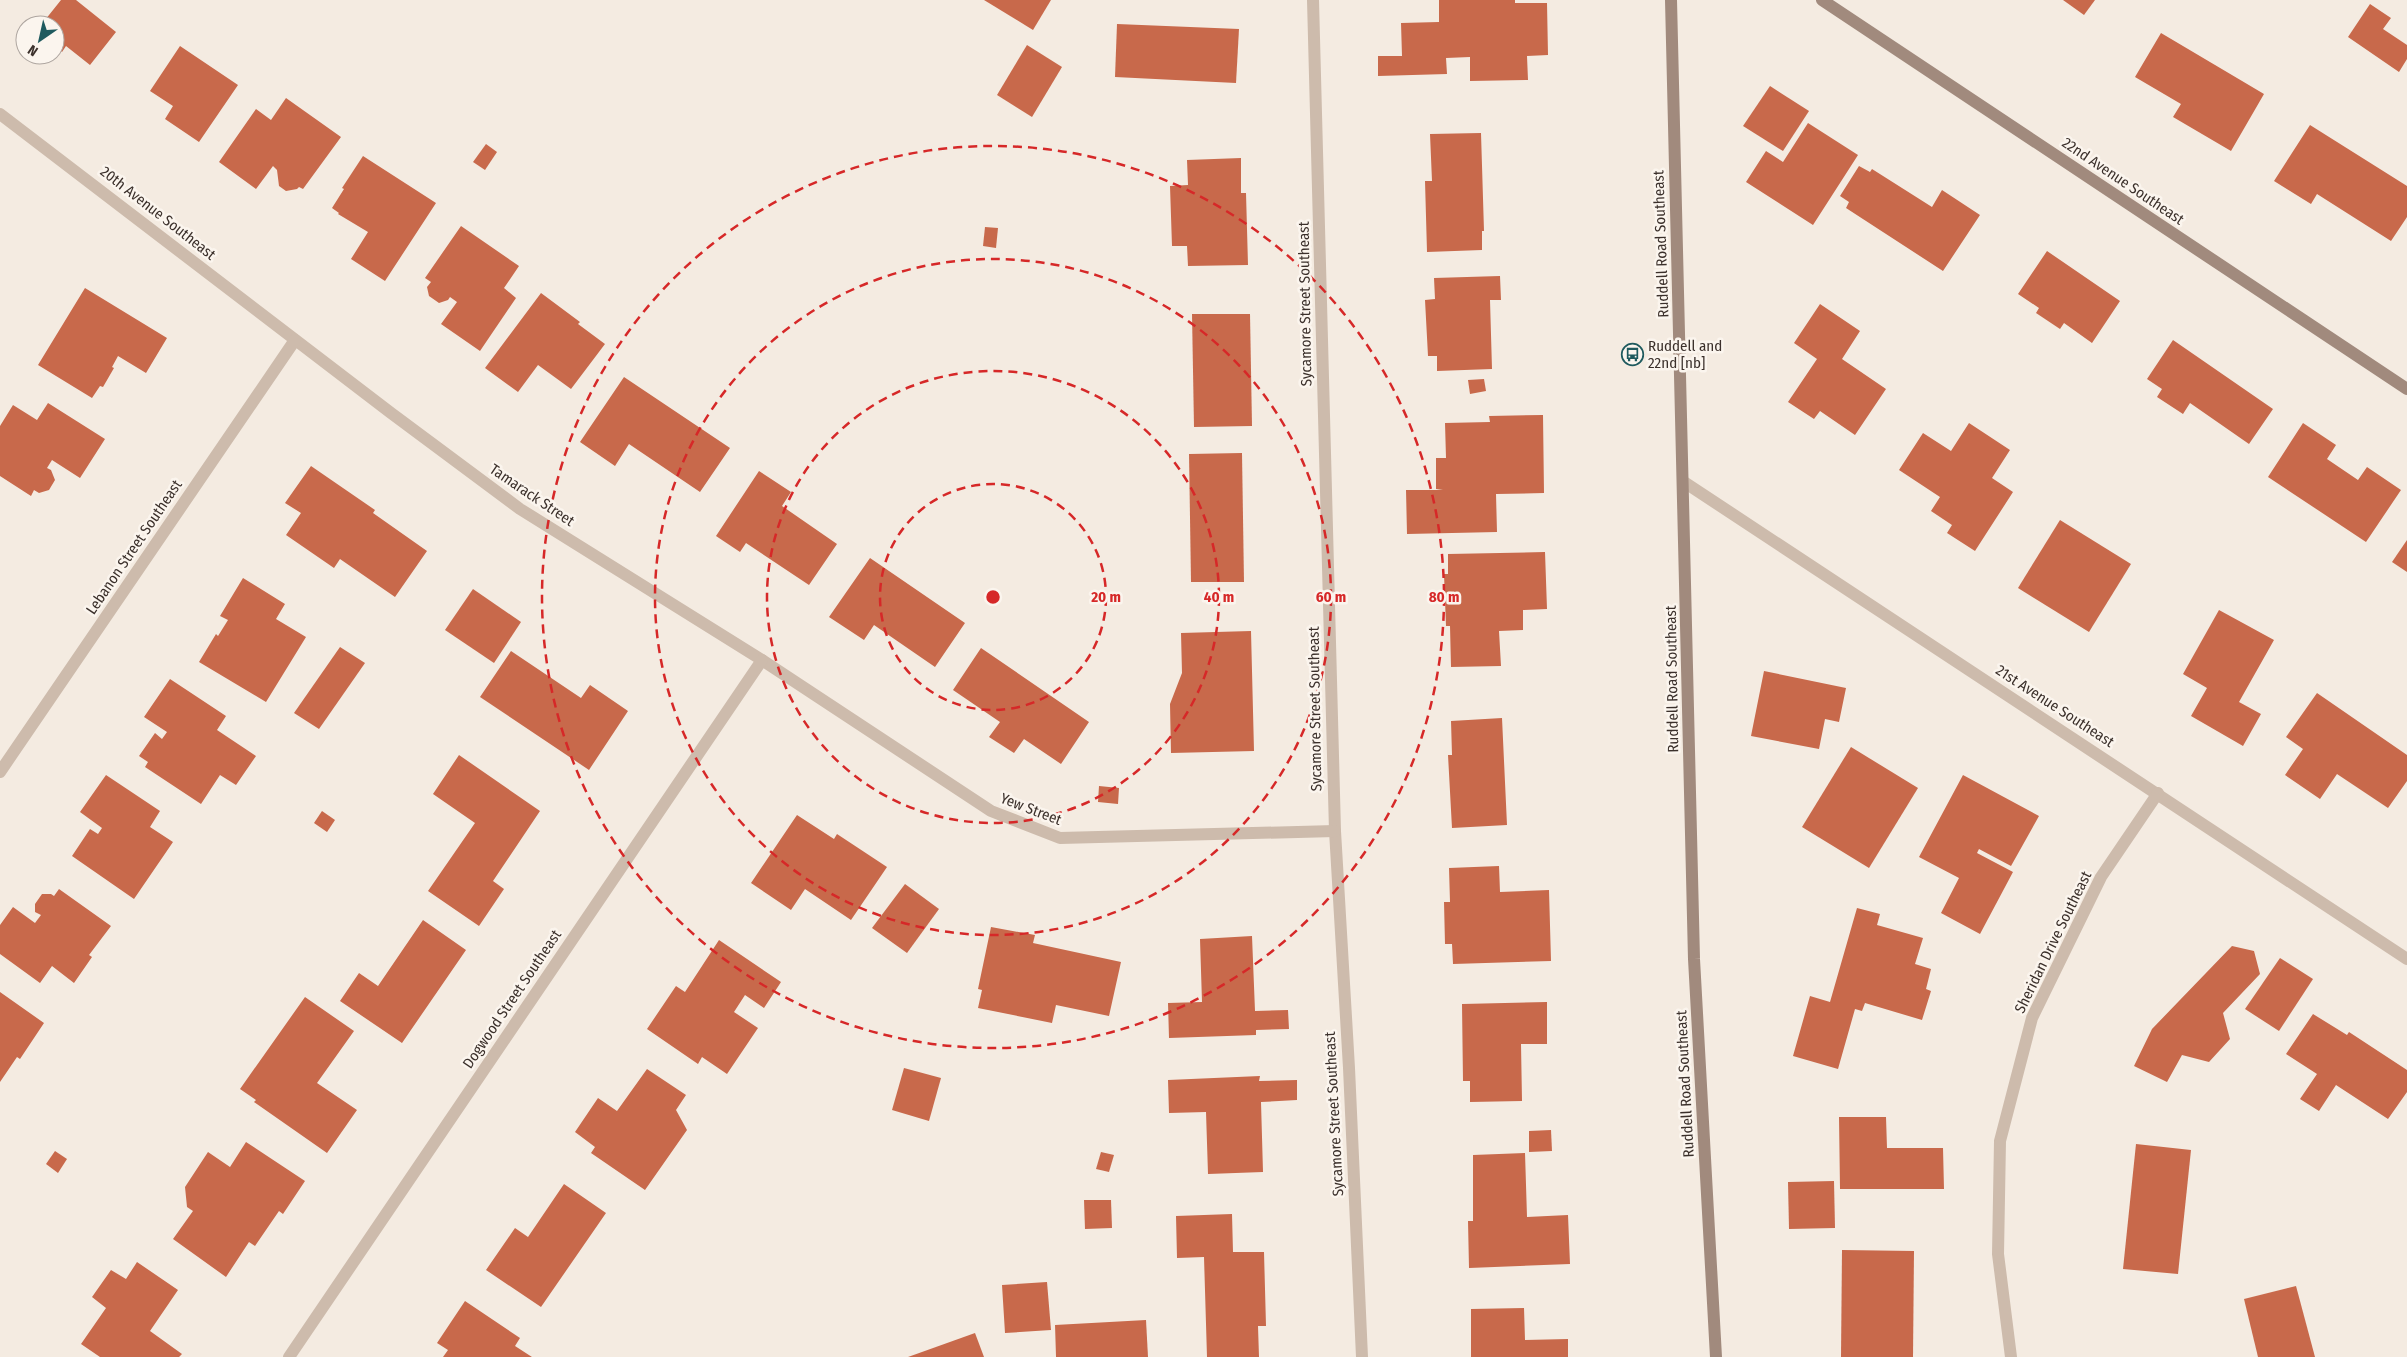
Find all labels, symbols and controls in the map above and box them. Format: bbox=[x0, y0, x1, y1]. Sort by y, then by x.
north arrow bbox=[15, 15, 65, 65]
text: N bbox=[25, 41, 41, 60]
street label: 22nd Avenue Southeast bbox=[2059, 134, 2187, 229]
street label: 20th Avenue Southeast bbox=[97, 162, 219, 264]
street label: Ruddell Road Southeast bbox=[1649, 170, 1673, 318]
street label: Sycamore Street Southeast bbox=[1295, 221, 1315, 387]
place label: Ruddell and 22nd [nb] bbox=[1648, 337, 1722, 372]
bus stop icon: Ruddell and 22nd [nb] bbox=[1620, 343, 1644, 367]
street label: Tamarack Street bbox=[486, 460, 578, 530]
street label: Lebanon Street Southeast bbox=[82, 476, 186, 618]
centre of rings bbox=[984, 588, 1002, 606]
text: 20 m bbox=[1090, 588, 1121, 606]
text: 40 m bbox=[1204, 588, 1234, 606]
text: 60 m bbox=[1316, 588, 1346, 606]
text: 80 m bbox=[1429, 588, 1459, 606]
street label: Ruddell Road Southeast bbox=[1662, 605, 1682, 753]
street label: Sycamore Street Southeast bbox=[1305, 626, 1325, 792]
street label: 21st Avenue Southeast bbox=[1992, 661, 2118, 751]
street label: Yew Street bbox=[998, 789, 1064, 829]
street label: Sheridan Drive Southeast bbox=[2011, 868, 2095, 1016]
street label: Dogwood Street Southeast bbox=[459, 926, 565, 1072]
street label: Ruddell Road Southeast bbox=[1672, 1010, 1698, 1158]
street label: Sycamore Street Southeast bbox=[1321, 1031, 1347, 1197]

